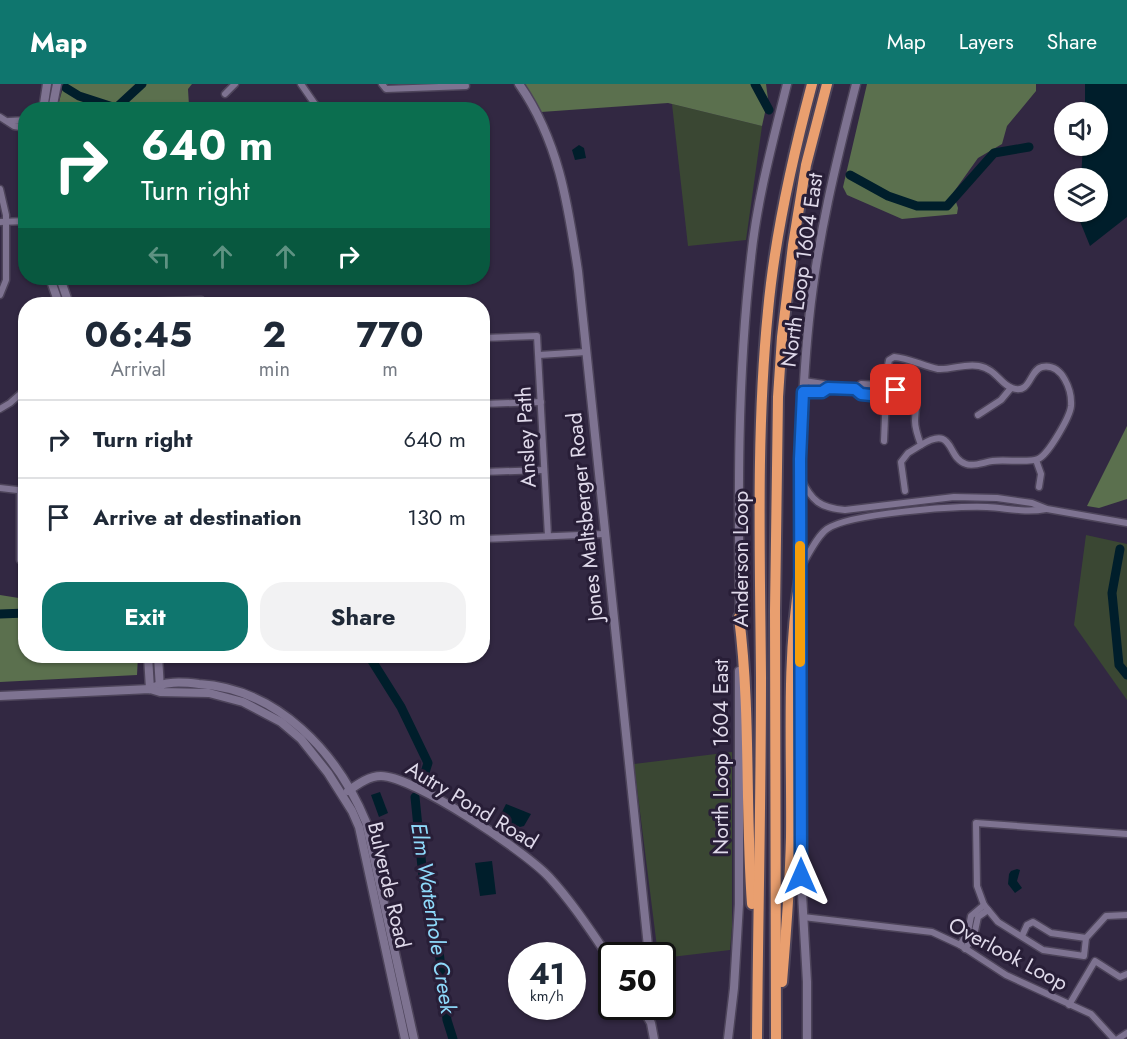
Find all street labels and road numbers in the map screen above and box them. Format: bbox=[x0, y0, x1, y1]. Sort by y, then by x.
street label: North Loop 1604 East bbox=[774, 171, 830, 369]
street label: Ansley Path bbox=[508, 386, 544, 488]
street label: Jones Maltsberger Road bbox=[559, 411, 611, 626]
street label: Anderson Loop bbox=[726, 491, 756, 627]
street label: North Loop 1604 East bbox=[706, 659, 736, 855]
street label: Autry Pond Road bbox=[400, 754, 544, 856]
street label: Bulverde Road bbox=[360, 819, 418, 951]
street label: Overlook Loop bbox=[943, 910, 1073, 998]

